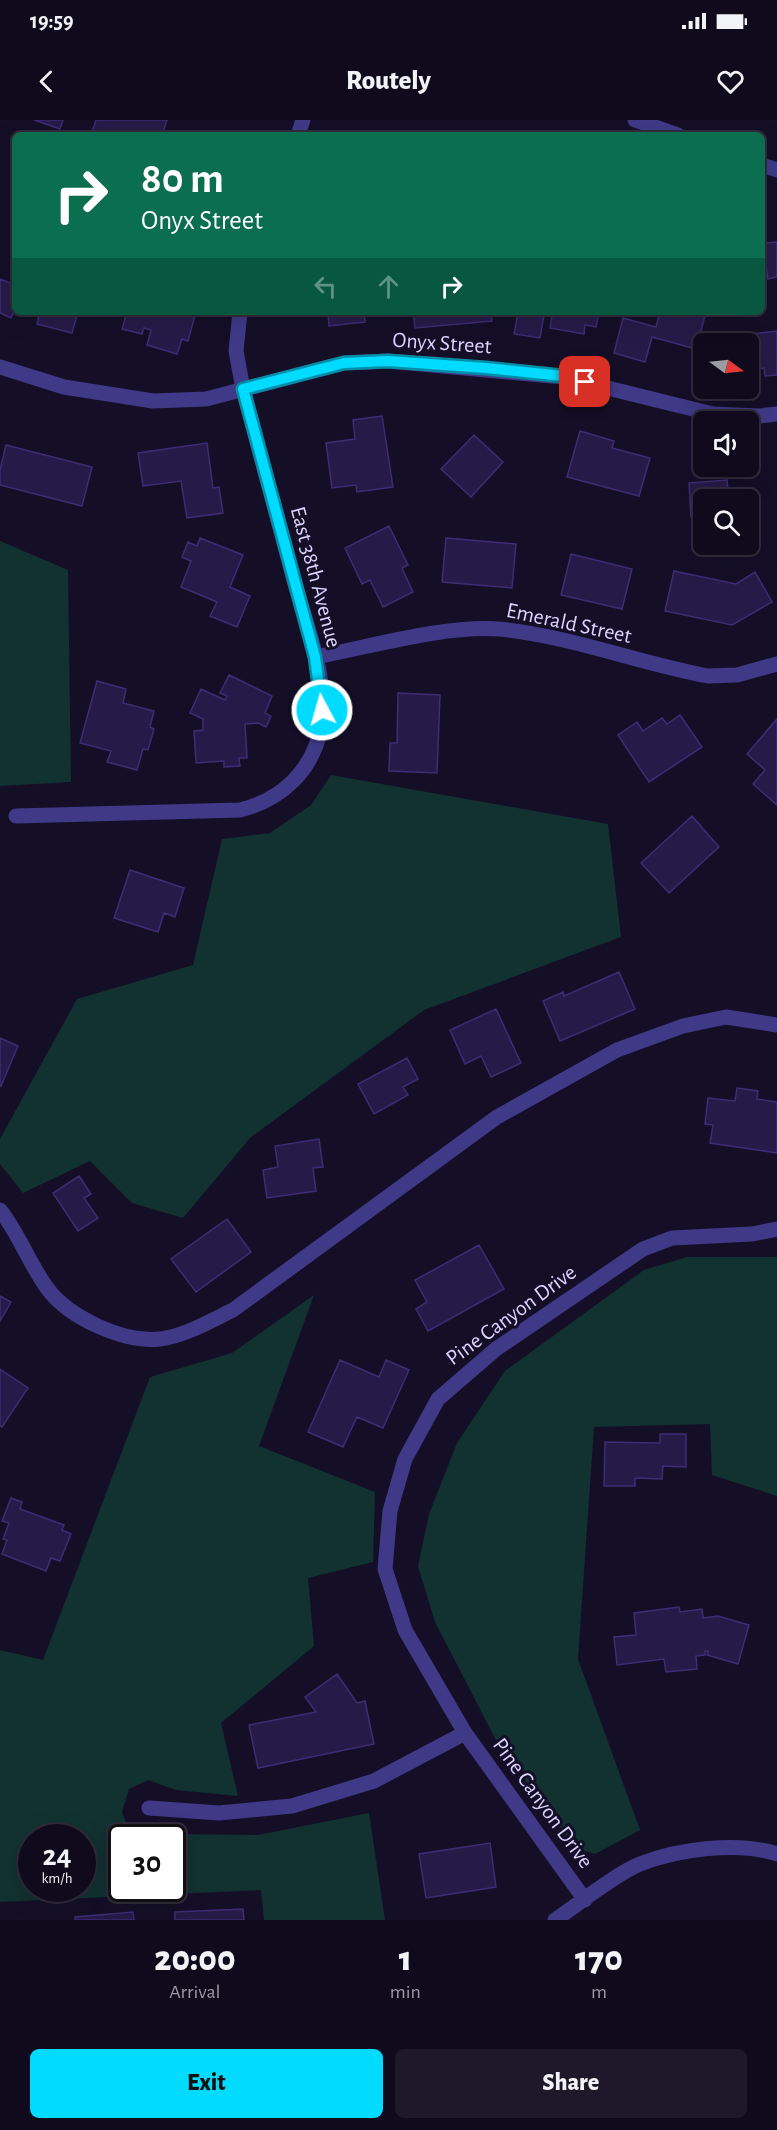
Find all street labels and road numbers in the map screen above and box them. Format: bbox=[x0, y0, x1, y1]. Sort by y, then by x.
street label: Onyx Street bbox=[392, 329, 492, 357]
street label: East 38th Avenue bbox=[287, 504, 345, 650]
street label: Emerald Street bbox=[504, 599, 634, 647]
street label: Pine Canyon Drive bbox=[442, 1261, 580, 1369]
street label: Pine Canyon Drive bbox=[489, 1734, 597, 1872]

